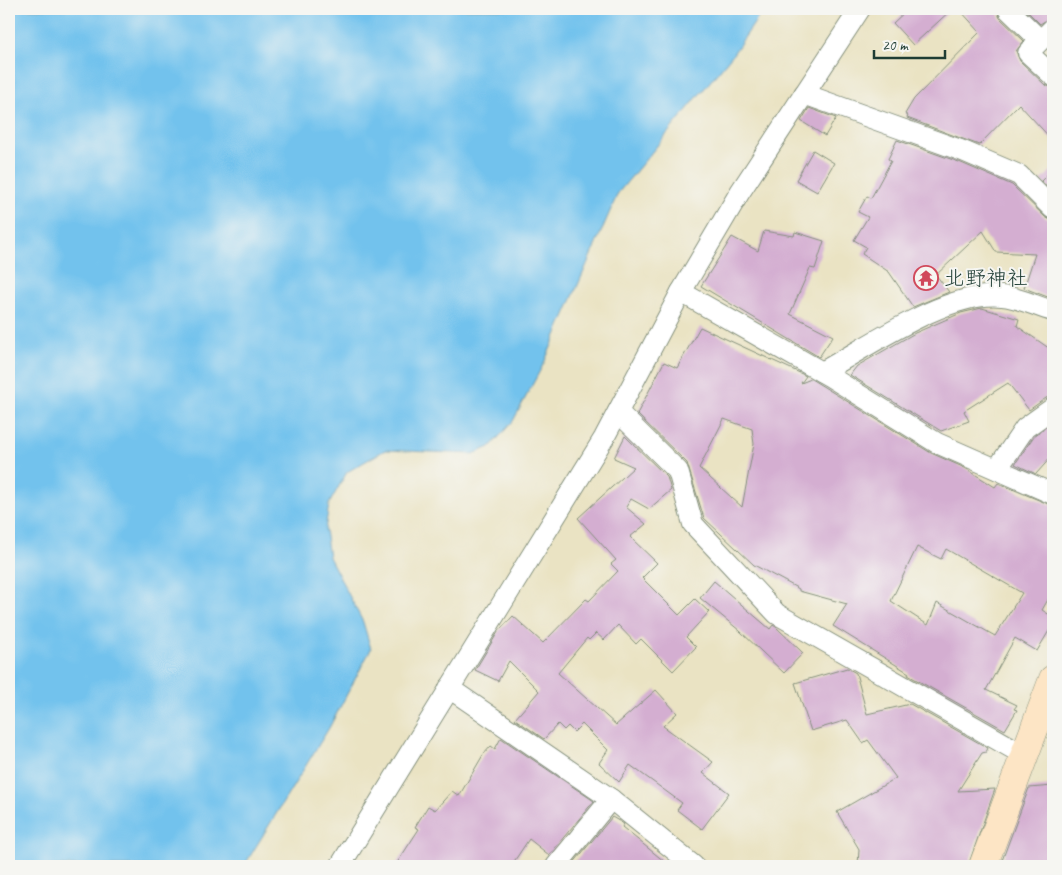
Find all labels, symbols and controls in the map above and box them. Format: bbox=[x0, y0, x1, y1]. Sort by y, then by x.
scale bar bbox=[874, 28, 946, 60]
text: 20 m bbox=[882, 36, 909, 55]
temple icon: 北野神社 bbox=[913, 265, 939, 291]
place label: 北野神社 bbox=[944, 265, 1028, 291]

